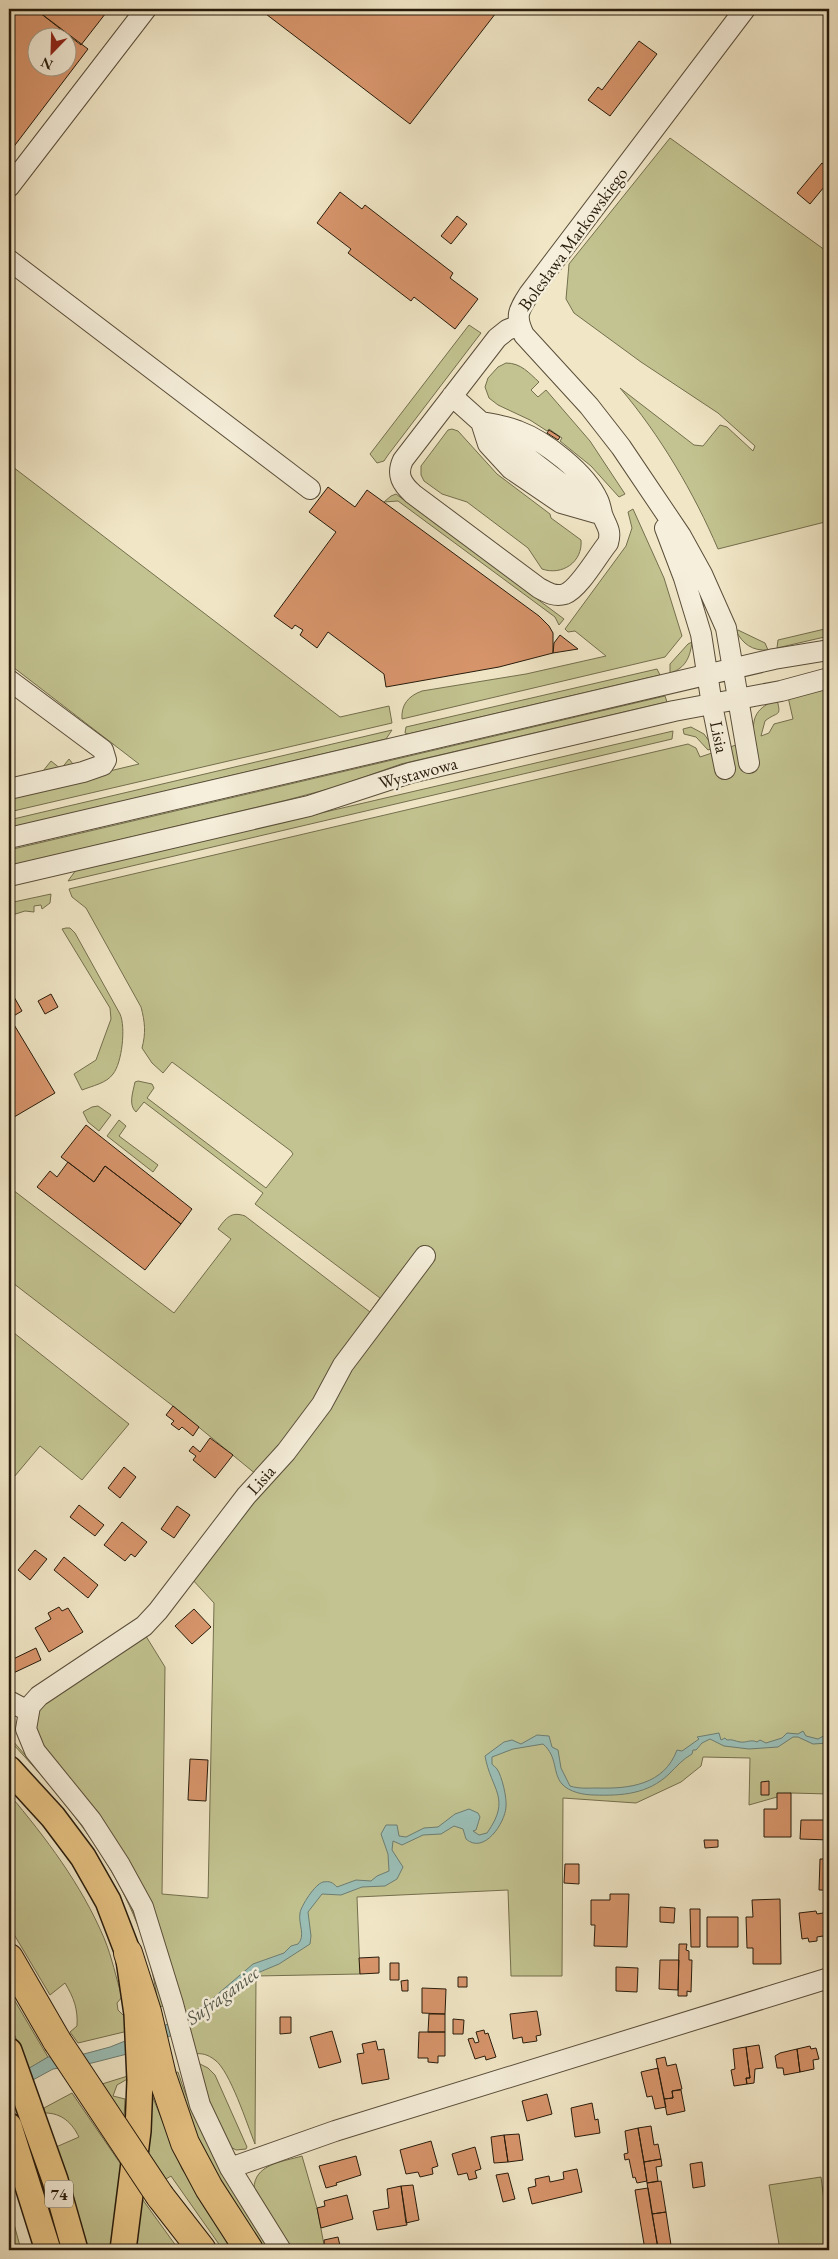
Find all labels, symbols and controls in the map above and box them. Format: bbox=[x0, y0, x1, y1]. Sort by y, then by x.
north arrow bbox=[28, 28, 78, 78]
text: N bbox=[38, 53, 56, 74]
street label: Bolesława Markowskiego bbox=[513, 162, 632, 315]
street label: Lisia bbox=[705, 719, 734, 756]
street label: Wystawowa bbox=[376, 751, 461, 794]
street label: Lisia bbox=[241, 1459, 281, 1499]
water label: Sufraganiec bbox=[180, 1960, 265, 2031]
road number: 74 bbox=[45, 2180, 73, 2208]

